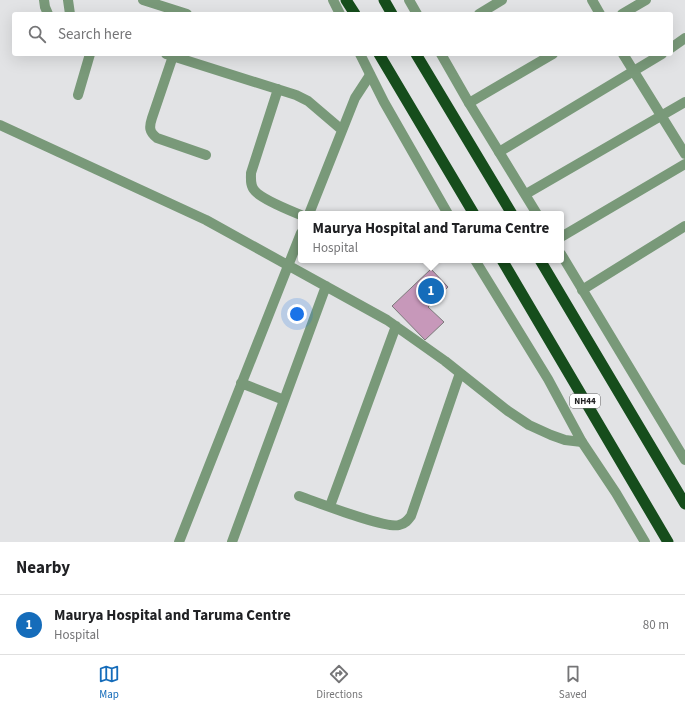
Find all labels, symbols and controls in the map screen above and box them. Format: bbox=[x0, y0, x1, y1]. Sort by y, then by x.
search box bbox=[12, 12, 673, 56]
icon: search bbox=[26, 23, 48, 45]
text: Search here bbox=[58, 24, 132, 45]
popup bbox=[298, 211, 564, 263]
text: Maurya Hospital and Taruma Centre bbox=[313, 218, 549, 239]
text: Hospital bbox=[313, 239, 358, 257]
pin: 1 bbox=[418, 276, 444, 306]
your location bbox=[287, 304, 307, 324]
road number: NH44 bbox=[570, 394, 600, 408]
text: Nearby bbox=[16, 556, 70, 580]
text: Maurya Hospital and Taruma Centre bbox=[54, 605, 291, 626]
text: 1 bbox=[26, 616, 32, 634]
text: 80 m bbox=[643, 616, 669, 634]
text: Hospital bbox=[54, 626, 99, 644]
tab: Map bbox=[98, 663, 120, 702]
tab: Directions bbox=[316, 663, 363, 702]
tab: Saved bbox=[559, 663, 587, 702]

